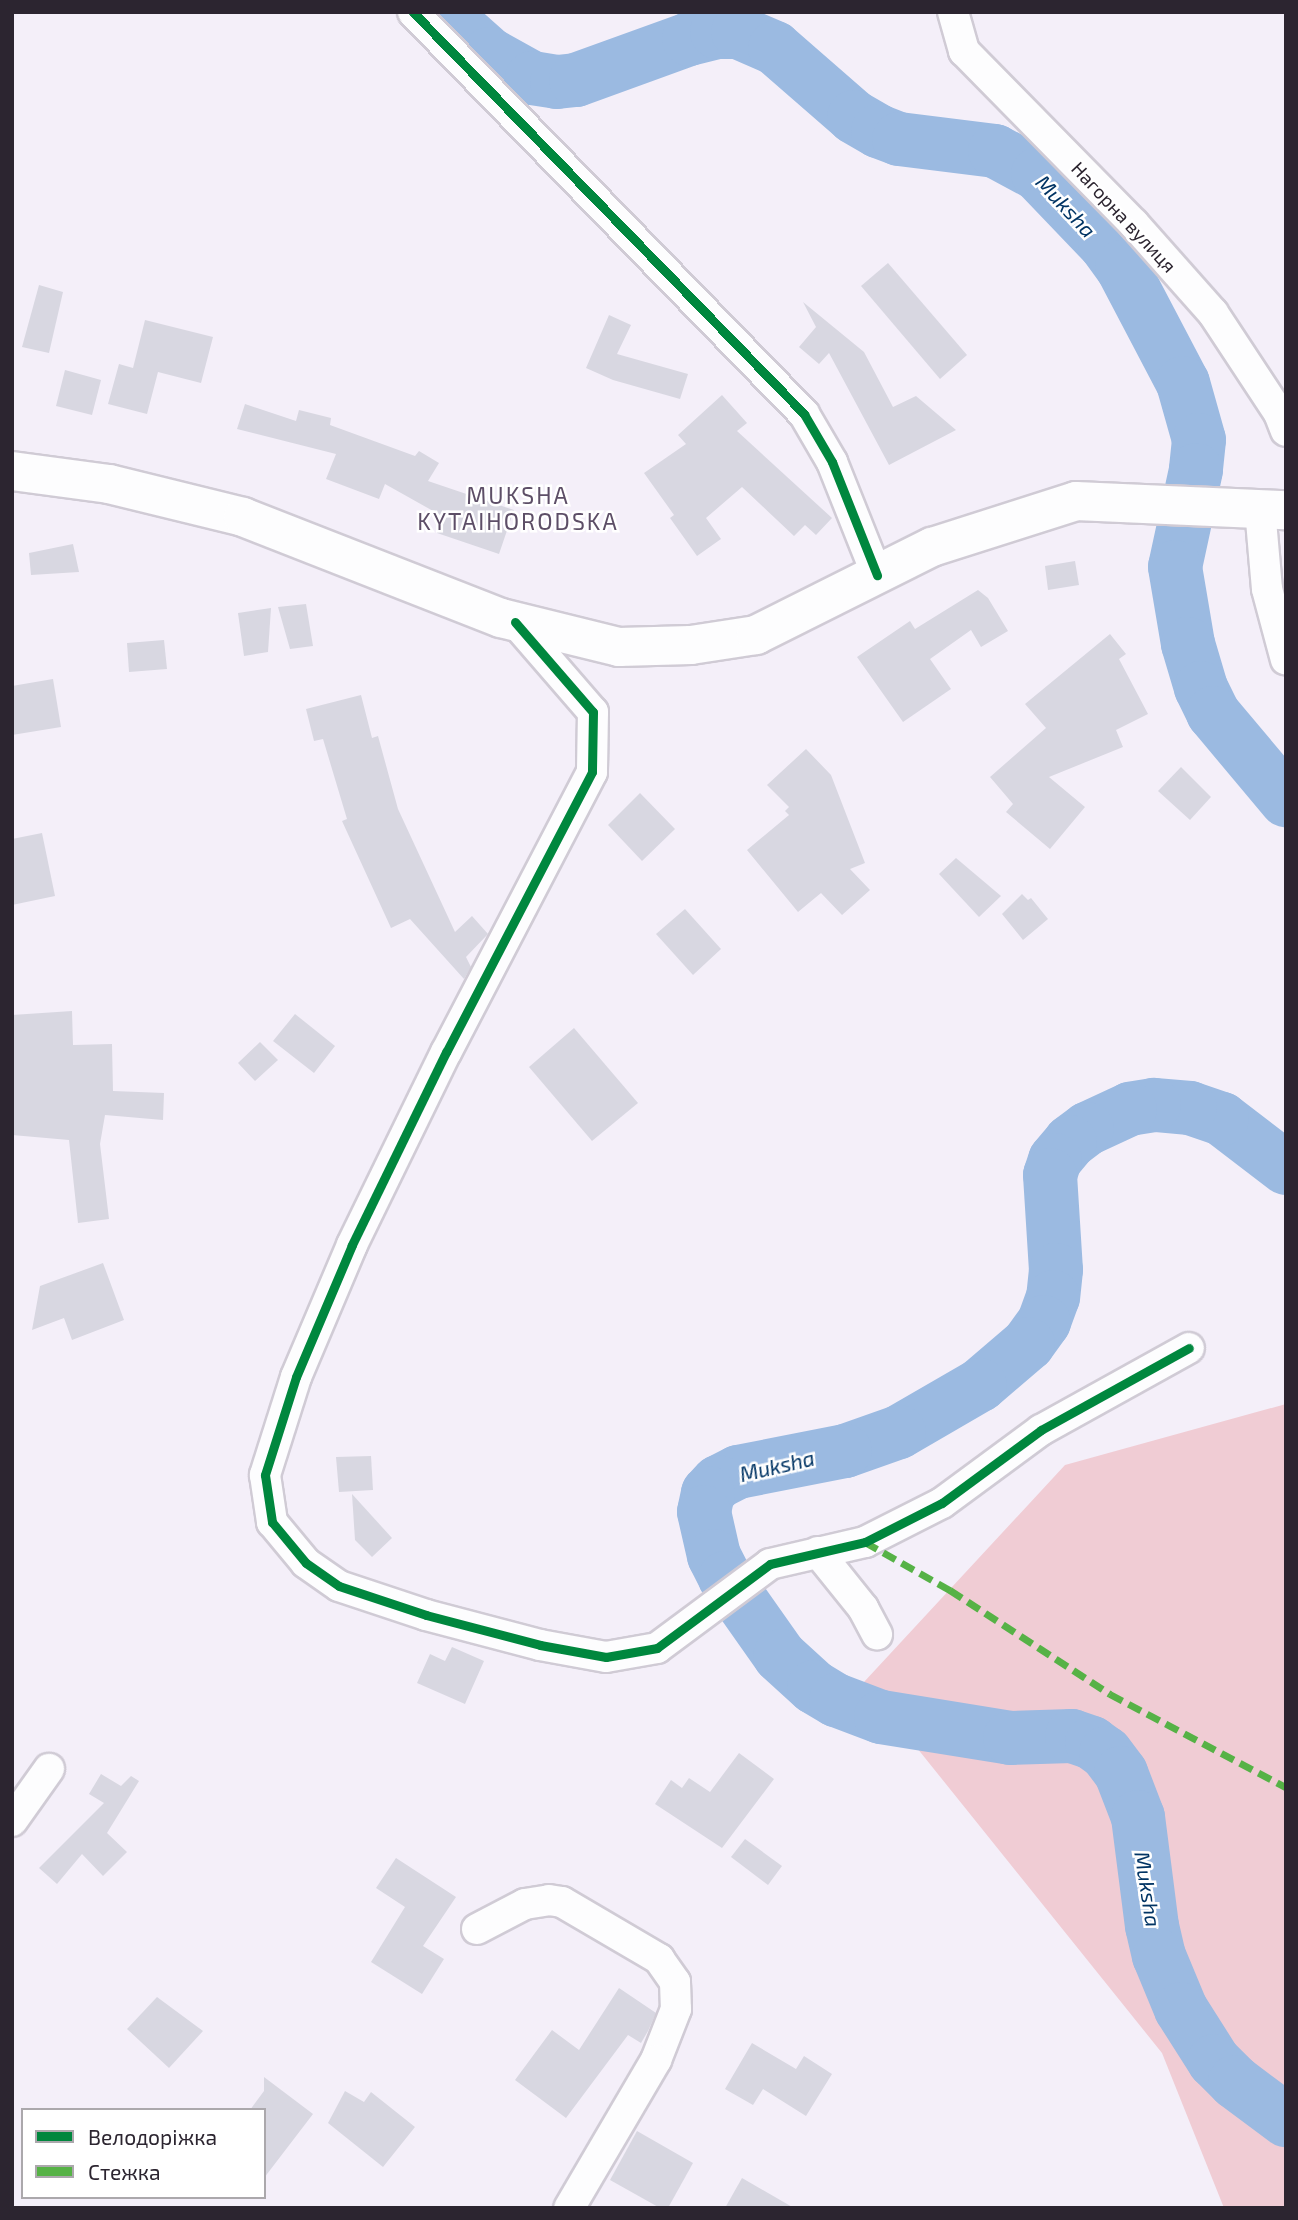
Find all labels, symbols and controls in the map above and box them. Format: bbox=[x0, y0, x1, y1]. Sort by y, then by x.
street label: Нагорна вулиця bbox=[1067, 157, 1181, 277]
water label: Muksha bbox=[1031, 170, 1101, 242]
district label: MUKSHA KYTAIHORODSKA bbox=[419, 481, 617, 535]
water label: Muksha bbox=[737, 1445, 817, 1487]
water label: Muksha bbox=[1130, 1849, 1166, 1929]
legend bbox=[21, 2108, 266, 2199]
text: Велодоріжка bbox=[88, 2124, 217, 2149]
text: Стежка bbox=[88, 2159, 161, 2184]

